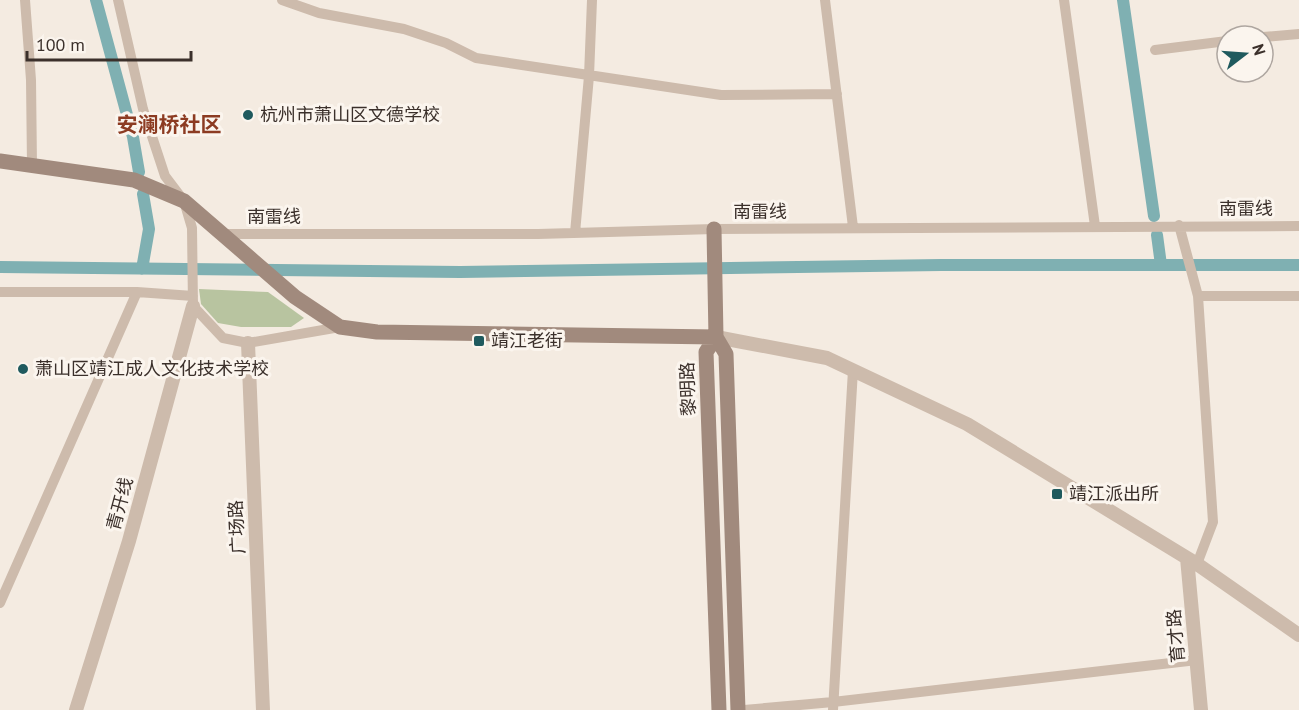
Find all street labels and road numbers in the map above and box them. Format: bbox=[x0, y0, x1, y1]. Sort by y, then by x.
street label: 南雷线 bbox=[1219, 197, 1273, 220]
street label: 南雷线 bbox=[733, 200, 787, 223]
street label: 南雷线 bbox=[247, 205, 301, 228]
street label: 黎明路 bbox=[675, 362, 700, 416]
street label: 青开线 bbox=[101, 475, 138, 533]
street label: 广场路 bbox=[224, 499, 249, 555]
street label: 育才路 bbox=[1162, 608, 1189, 664]

